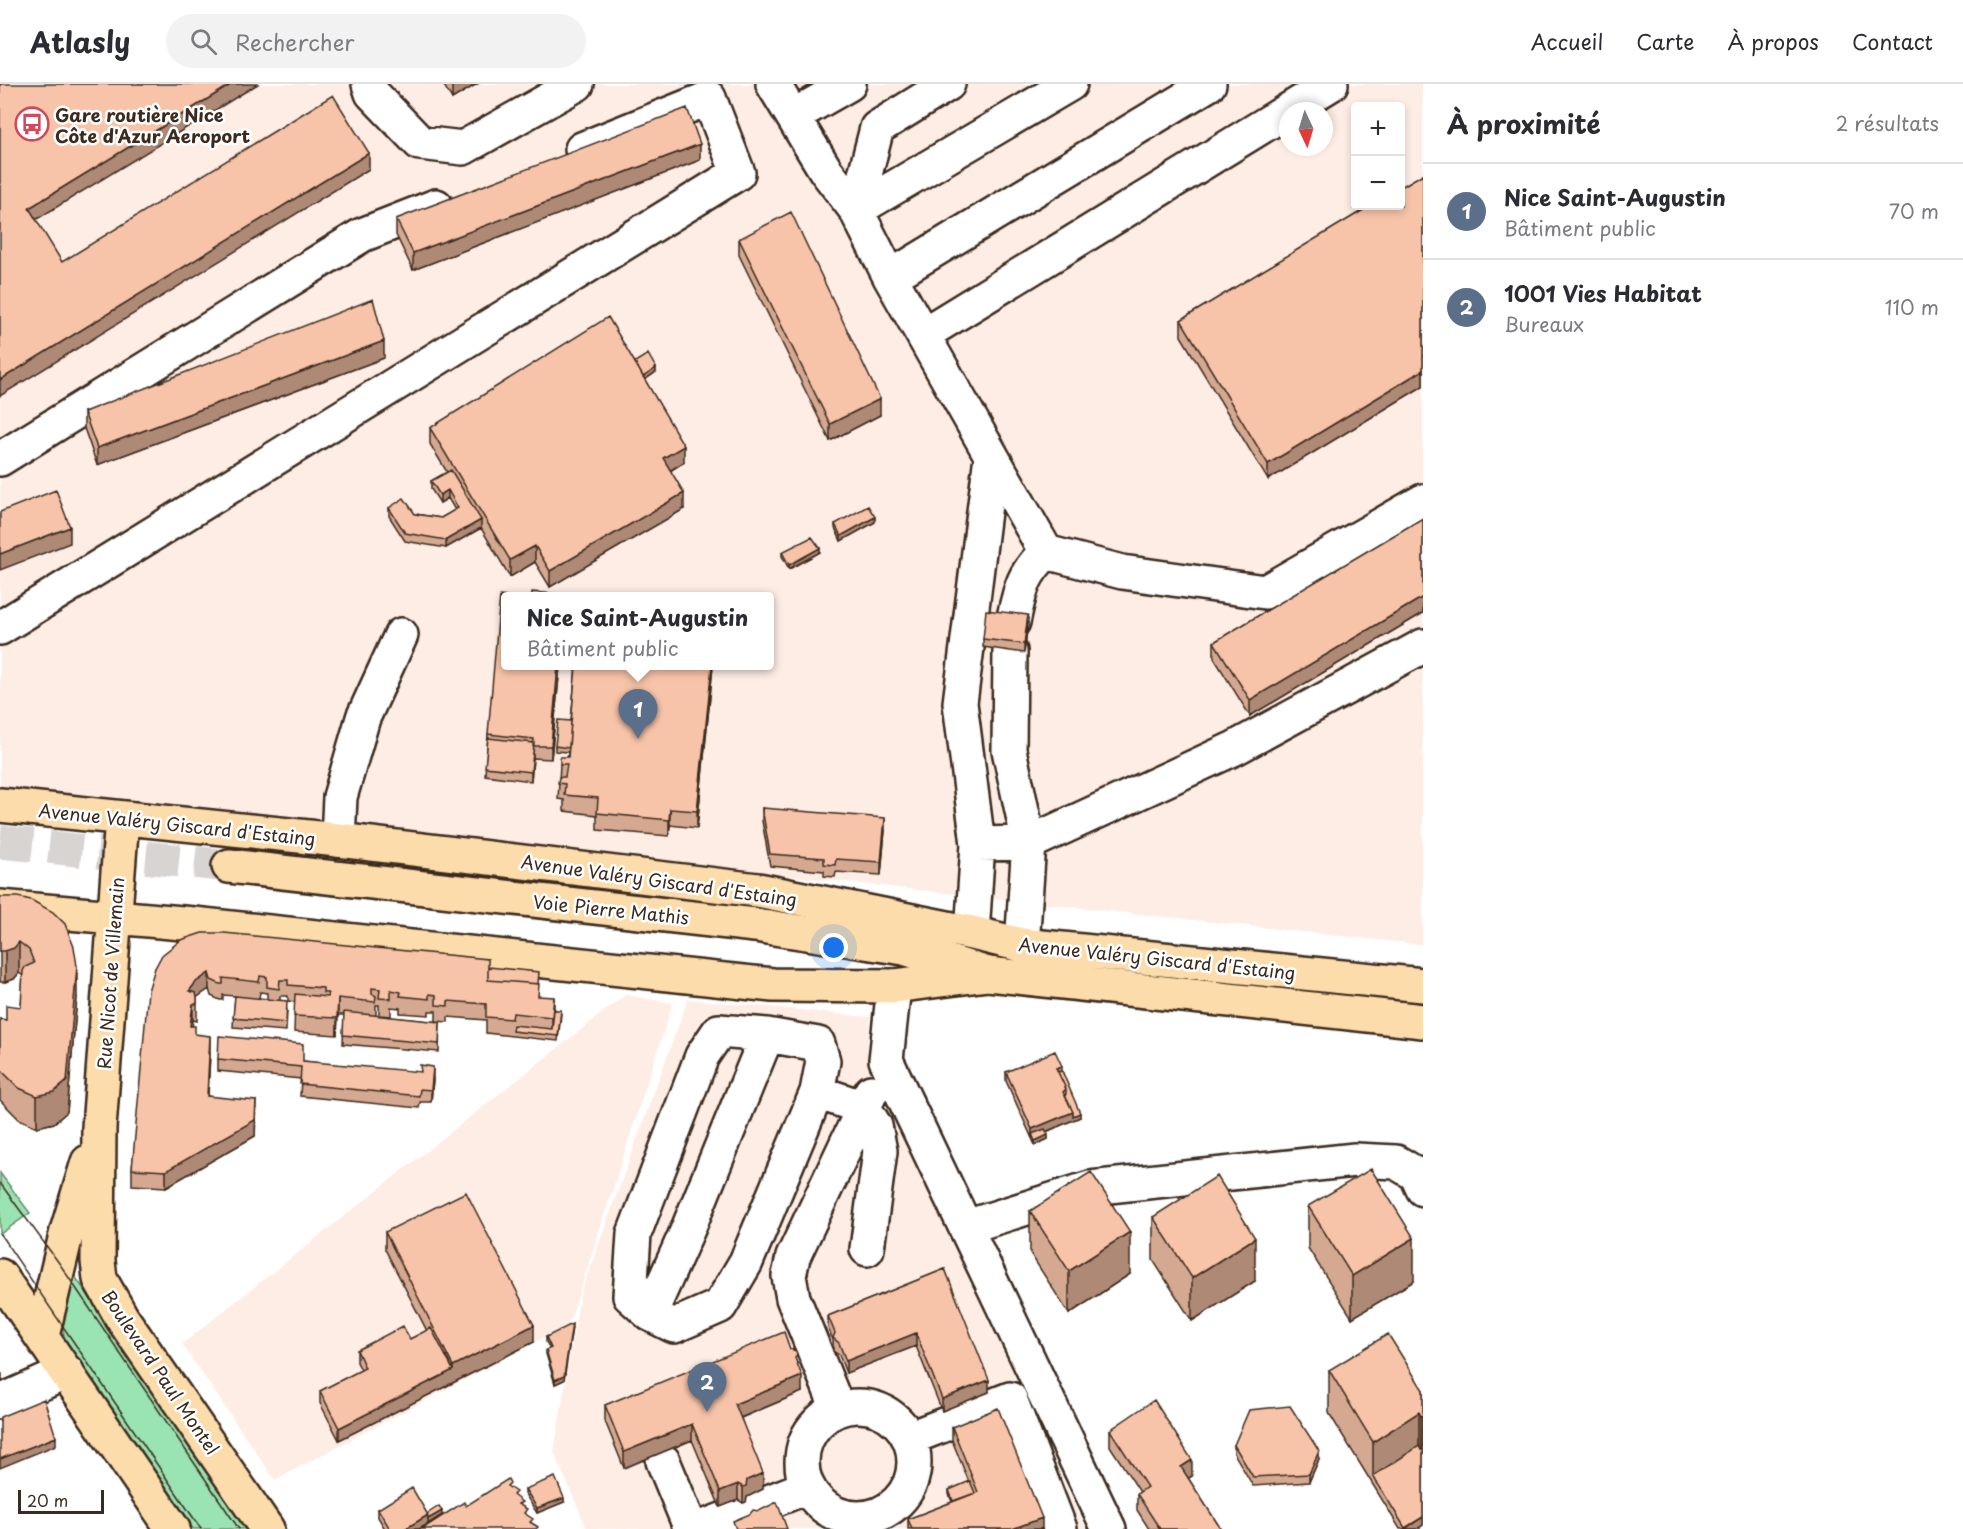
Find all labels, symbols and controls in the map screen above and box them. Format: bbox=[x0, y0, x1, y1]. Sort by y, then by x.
search box bbox=[166, 14, 586, 68]
text: Atlasly bbox=[30, 20, 130, 63]
icon: search bbox=[187, 25, 220, 58]
text: Rechercher bbox=[235, 25, 355, 58]
text: Accueil bbox=[1531, 25, 1603, 57]
text: Carte bbox=[1636, 25, 1694, 57]
text: À propos bbox=[1727, 25, 1819, 57]
text: Contact bbox=[1852, 25, 1933, 57]
place label: Gare routière Nice Côte d'Azur Aeroport bbox=[55, 101, 251, 149]
north arrow bbox=[1279, 102, 1333, 156]
map controls bbox=[1351, 102, 1405, 210]
button: + bbox=[1351, 102, 1405, 156]
text: À proximité bbox=[1447, 104, 1601, 143]
bus stop icon: Gare routière Nice Côte d'Azur Aeroport bbox=[14, 106, 50, 142]
text: 2 résultats bbox=[1836, 108, 1939, 138]
button: − bbox=[1351, 156, 1405, 210]
text: Nice Saint-Augustin bbox=[1504, 180, 1726, 213]
text: 1 bbox=[1462, 196, 1471, 226]
text: 70 m bbox=[1889, 196, 1939, 226]
text: Bâtiment public bbox=[1504, 213, 1656, 243]
text: 1001 Vies Habitat bbox=[1504, 276, 1702, 309]
text: 2 bbox=[1459, 292, 1474, 322]
text: 110 m bbox=[1885, 292, 1939, 322]
text: Bureaux bbox=[1504, 309, 1584, 339]
popup bbox=[501, 592, 774, 670]
text: Nice Saint-Augustin bbox=[527, 600, 748, 633]
text: Bâtiment public bbox=[527, 633, 678, 663]
pin: 1 bbox=[618, 690, 658, 739]
street label: Avenue Valéry Giscard d'Estaing bbox=[37, 796, 317, 852]
street label: Avenue Valéry Giscard d'Estaing bbox=[519, 847, 799, 913]
street label: Rue Nicot de Villemain bbox=[90, 876, 130, 1070]
street label: Voie Pierre Mathis bbox=[532, 887, 690, 931]
street label: Avenue Valéry Giscard d'Estaing bbox=[1017, 930, 1297, 986]
your location bbox=[819, 933, 848, 962]
street label: Boulevard Paul Montel bbox=[96, 1284, 226, 1460]
pin: 2 bbox=[688, 1362, 726, 1412]
scale bar bbox=[18, 1487, 104, 1514]
text: 20 m bbox=[27, 1488, 68, 1512]

